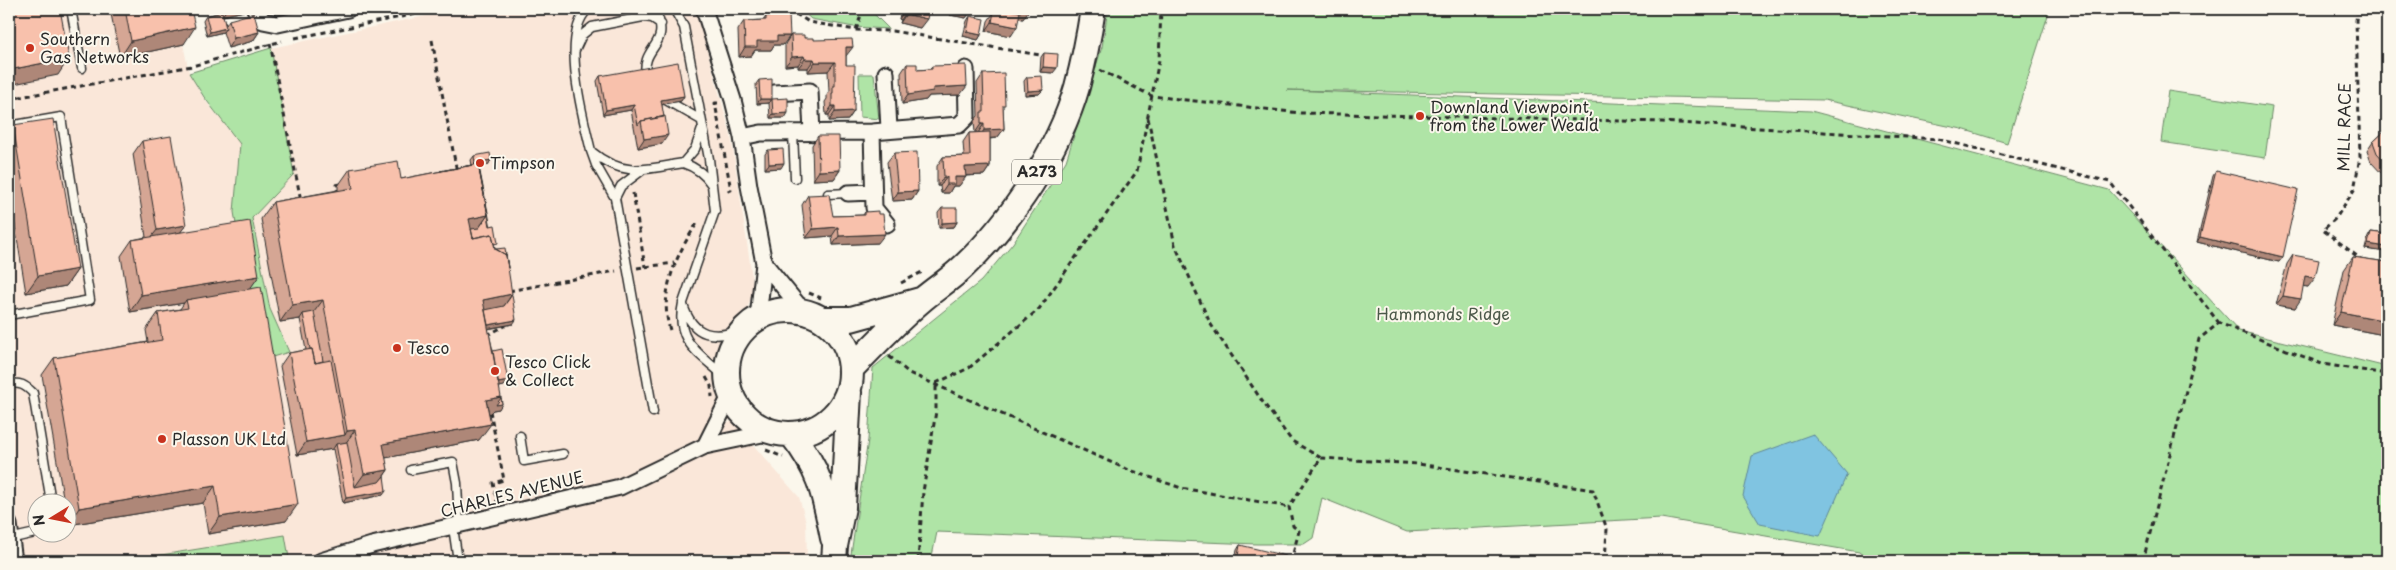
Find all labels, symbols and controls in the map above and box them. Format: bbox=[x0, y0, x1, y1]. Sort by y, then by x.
place label: Southern Gas Networks bbox=[40, 26, 149, 68]
marker: Southern Gas Networks bbox=[24, 42, 36, 54]
street label: MILL RACE bbox=[2330, 82, 2356, 171]
place label: Downland Viewpoint, from the Lower Weald bbox=[1430, 94, 1599, 136]
marker: Downland Viewpoint, from the Lower Weald bbox=[1414, 110, 1426, 122]
place label: Timpson bbox=[490, 150, 555, 174]
marker: Timpson bbox=[474, 157, 486, 169]
road number: A273 bbox=[1012, 160, 1062, 184]
park label: Hammonds Ridge bbox=[1376, 301, 1510, 325]
place label: Tesco bbox=[407, 335, 450, 359]
marker: Tesco bbox=[391, 342, 403, 354]
place label: Tesco Click & Collect bbox=[505, 349, 591, 391]
marker: Tesco Click & Collect bbox=[489, 365, 501, 377]
place label: Plasson UK Ltd bbox=[172, 426, 286, 450]
marker: Plasson UK Ltd bbox=[156, 433, 168, 445]
street label: CHARLES AVENUE bbox=[438, 464, 586, 522]
north arrow bbox=[28, 492, 78, 542]
text: N bbox=[27, 513, 50, 528]

